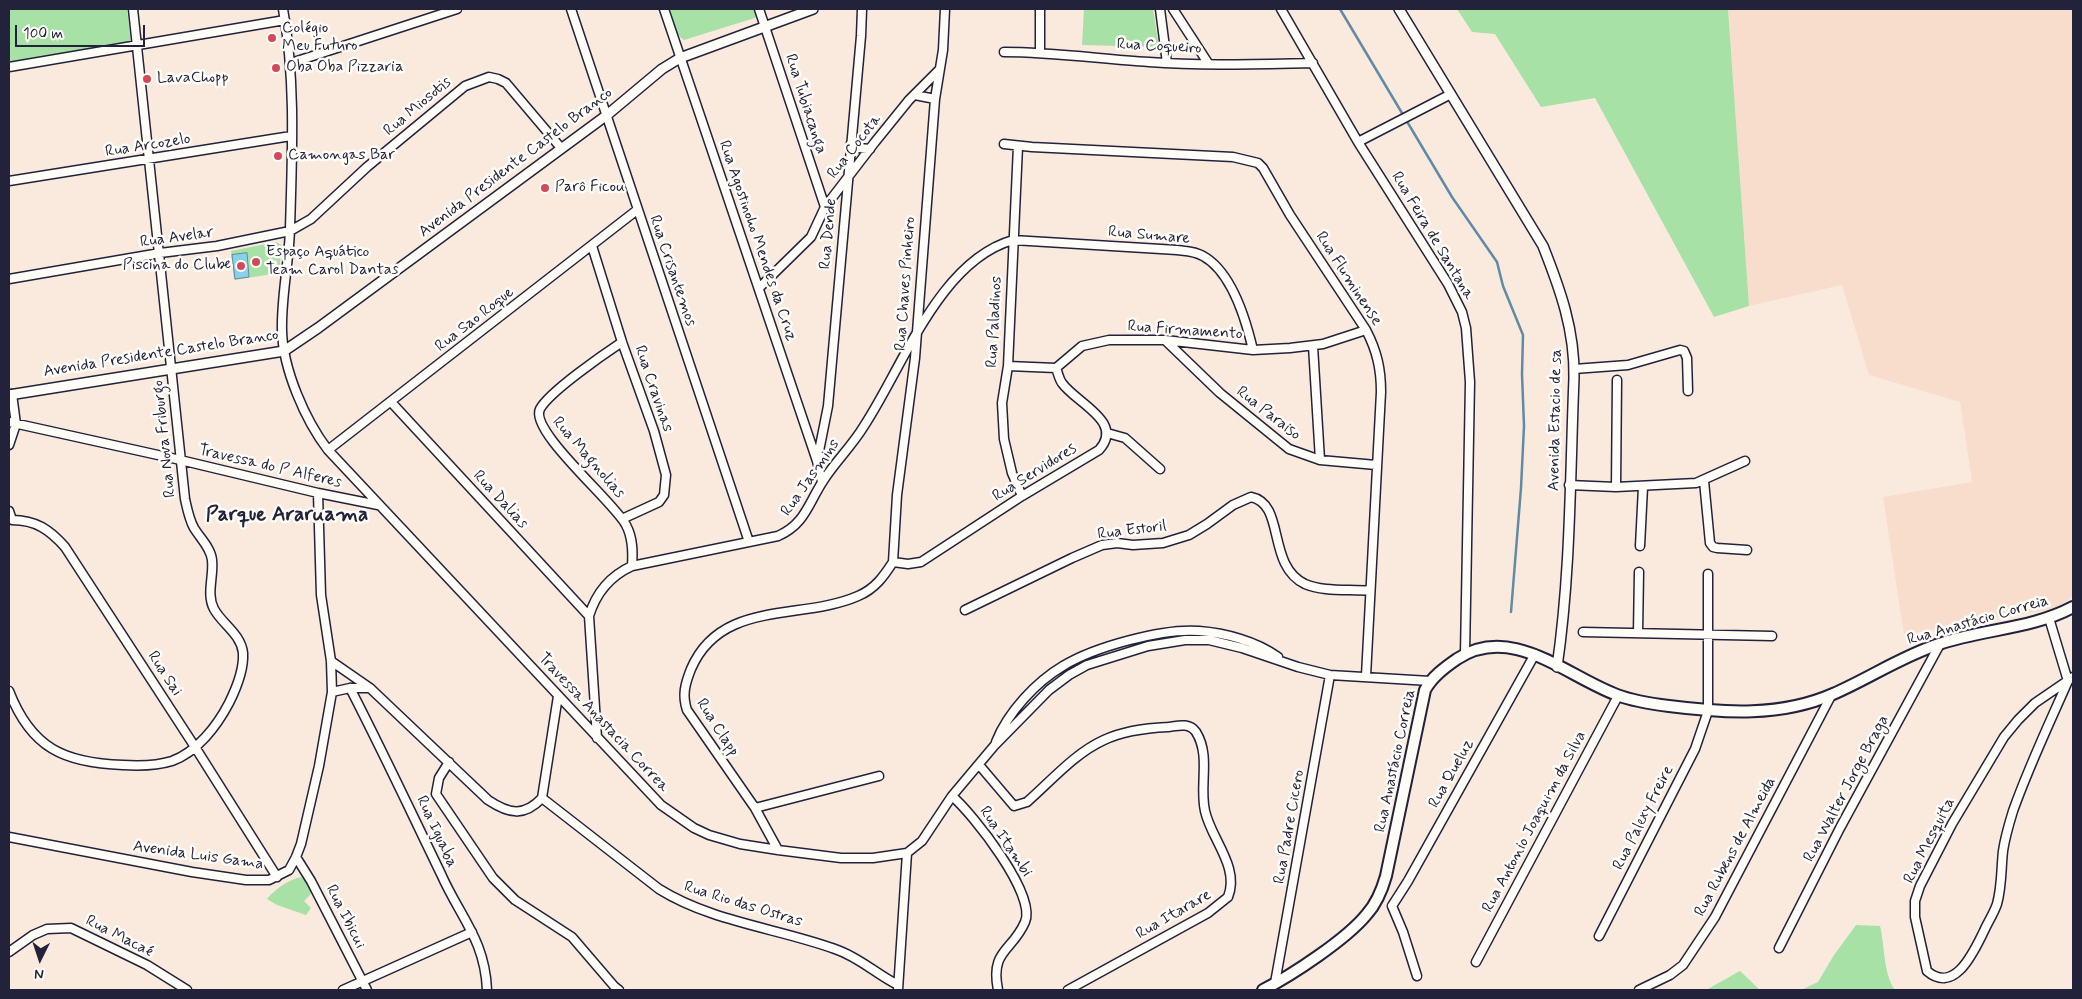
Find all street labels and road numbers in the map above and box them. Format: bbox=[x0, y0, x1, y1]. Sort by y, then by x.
street label: Rua Coqueiro bbox=[1116, 35, 1202, 59]
street label: Rua Tubiacanga bbox=[780, 52, 830, 156]
street label: Rua Miosotis bbox=[380, 73, 456, 141]
street label: Avenida Presidente Castelo Branco bbox=[415, 84, 617, 242]
street label: Rua Cocota bbox=[824, 111, 886, 183]
street label: Rua Arcozelo bbox=[104, 130, 192, 162]
street label: Rua Agostinoho Mendes da Cruz bbox=[714, 138, 800, 344]
street label: Rua Feira de Santana bbox=[1386, 169, 1478, 303]
street label: Rua Dende bbox=[816, 198, 842, 270]
street label: Rua Crisantemos bbox=[644, 213, 700, 329]
street label: Rua Chaves Pinheiro bbox=[892, 216, 920, 352]
street label: Rua Avelar bbox=[139, 223, 215, 253]
street label: Rua Sumare bbox=[1107, 223, 1191, 249]
street label: Rua Fluminense bbox=[1310, 228, 1386, 330]
street label: Rua Paladinos bbox=[983, 276, 1007, 368]
street label: Rua Sao Roque bbox=[432, 283, 518, 357]
street label: Rua Firmamento bbox=[1127, 317, 1243, 345]
street label: Avenida Presidente Castelo Branco bbox=[42, 326, 280, 382]
street label: Rua Cravinas bbox=[629, 343, 677, 435]
street label: Avenida Estacio de sa bbox=[1545, 349, 1567, 491]
street label: Rua Nova Friburgo bbox=[149, 379, 181, 499]
street label: Rua Paraiso bbox=[1232, 383, 1304, 445]
street label: Rua Magnolias bbox=[547, 413, 629, 503]
street label: Rua Jasmins bbox=[777, 436, 845, 520]
street label: Rua Servidores bbox=[989, 439, 1081, 507]
street label: Travessa do P Alferes bbox=[197, 441, 343, 493]
street label: Rua Dalias bbox=[468, 467, 532, 533]
street label: Rua Estoril bbox=[1096, 517, 1168, 545]
street label: Rua Anastácio Correia bbox=[1905, 592, 2051, 650]
street label: Rua Sai bbox=[142, 648, 186, 700]
street label: Travessa Anastacia Correa bbox=[534, 649, 672, 797]
street label: Rua Anastácio Correia bbox=[1371, 688, 1421, 834]
street label: Rua Clapp bbox=[691, 696, 743, 760]
street label: Rua Walter Jorge Braga bbox=[1800, 712, 1894, 866]
street label: Rua Antonio Joaquim da Silva bbox=[1479, 728, 1591, 916]
street label: Rua Queluz bbox=[1425, 736, 1479, 812]
street label: Rua Palexy Freire bbox=[1609, 763, 1679, 873]
street label: Rua Padre Cicero bbox=[1271, 769, 1309, 885]
street label: Rua Rubens de Almeida bbox=[1691, 774, 1781, 920]
street label: Rua Iguaba bbox=[411, 793, 461, 871]
street label: Rua Mesquita bbox=[1900, 795, 1960, 887]
street label: Rua Itambi bbox=[974, 803, 1036, 881]
street label: Avenida Luis Gama bbox=[132, 837, 264, 875]
street label: Rua Rio das Ostras bbox=[681, 878, 805, 932]
street label: Rua Ibicui bbox=[321, 882, 369, 952]
street label: Rua Itarare bbox=[1133, 886, 1215, 944]
street label: Rua Macaé bbox=[82, 912, 156, 962]

